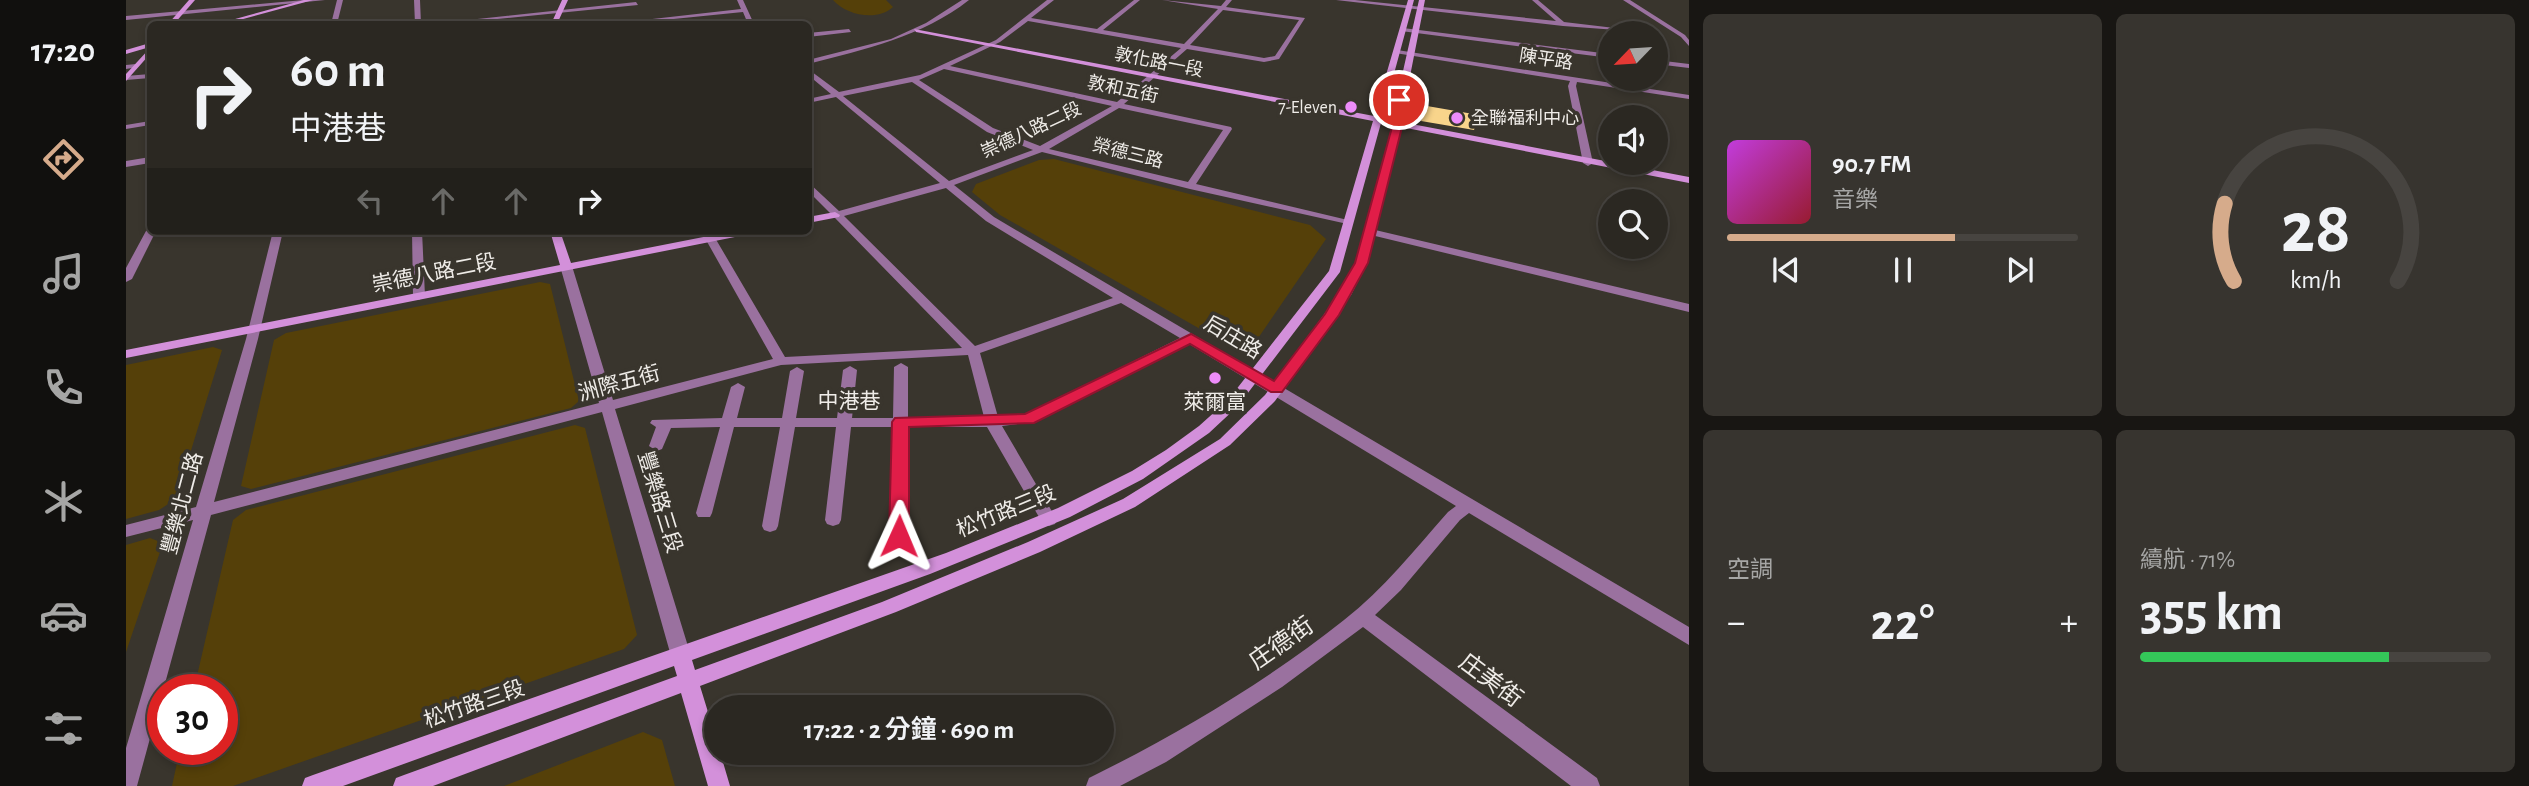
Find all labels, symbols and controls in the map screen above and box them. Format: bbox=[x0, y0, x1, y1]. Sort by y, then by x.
north arrow bbox=[1598, 21, 1668, 91]
map controls bbox=[1598, 21, 1668, 259]
text: 17:20 bbox=[31, 35, 95, 67]
street label: 敦化路一段 bbox=[1113, 44, 1205, 80]
street label: 陳平路 bbox=[1518, 45, 1574, 73]
text: 60 m bbox=[290, 47, 386, 96]
icon: right bbox=[175, 49, 266, 140]
pin bbox=[1369, 70, 1429, 130]
street label: 敦和五街 bbox=[1086, 72, 1160, 106]
icon: arrive bbox=[1380, 81, 1418, 119]
street label: 崇德八路二段 bbox=[978, 98, 1084, 162]
place label: 7-Eleven bbox=[1278, 99, 1337, 117]
marker: 7-Eleven bbox=[1343, 99, 1359, 115]
button: sound bbox=[1598, 105, 1668, 175]
place label: 全聯福利中心 bbox=[1471, 108, 1579, 128]
marker: 全聯福利中心 bbox=[1449, 110, 1465, 126]
text: 中港巷 bbox=[290, 113, 386, 145]
icon: directions bbox=[39, 135, 88, 184]
street label: 榮德三路 bbox=[1091, 135, 1165, 171]
text: 90.7 FM bbox=[1832, 151, 1912, 177]
icon: left bbox=[351, 182, 389, 220]
icon: ahead bbox=[424, 182, 462, 220]
icon: ahead bbox=[497, 182, 535, 220]
icon: right bbox=[570, 182, 608, 220]
button: search bbox=[1598, 189, 1668, 259]
text: 音樂 bbox=[1832, 189, 1878, 212]
text: 28 bbox=[2280, 193, 2351, 266]
icon: music bbox=[39, 249, 88, 298]
street label: 崇德八路二段 bbox=[370, 250, 498, 296]
icon: previous bbox=[1767, 251, 1805, 289]
icon: pause bbox=[1884, 251, 1922, 289]
icon: next bbox=[2001, 251, 2039, 289]
text: km/h bbox=[2290, 268, 2341, 293]
street label: 后庄路 bbox=[1200, 311, 1266, 363]
street label: 洲際五街 bbox=[576, 362, 662, 404]
icon: phone bbox=[39, 363, 88, 412]
marker: 萊爾富 bbox=[1207, 370, 1223, 386]
street label: 中港巷 bbox=[818, 390, 881, 412]
place label: 萊爾富 bbox=[1184, 391, 1247, 413]
street label: 豐樂北二路 bbox=[158, 449, 206, 557]
street label: 豐樂路三段 bbox=[634, 449, 686, 555]
icon: climate bbox=[39, 477, 88, 526]
street label: 松竹路三段 bbox=[953, 481, 1059, 541]
position arrow bbox=[862, 499, 936, 573]
text: 續航 · 71% bbox=[2140, 549, 2235, 572]
text: 空調 bbox=[1727, 559, 1773, 582]
text: 355 km bbox=[2140, 587, 2283, 639]
icon: car bbox=[39, 591, 88, 640]
text: 22° bbox=[1870, 597, 1935, 649]
text: − bbox=[1727, 604, 1745, 642]
text: + bbox=[2060, 604, 2078, 642]
street label: 庄德街 bbox=[1244, 612, 1318, 674]
street label: 庄美街 bbox=[1454, 648, 1528, 712]
speed limit sign: 30 bbox=[147, 674, 238, 765]
street label: 松竹路三段 bbox=[421, 677, 527, 731]
icon: filters bbox=[39, 704, 88, 753]
text: 17:22 · 2 分鐘 · 690 m bbox=[804, 717, 1014, 743]

